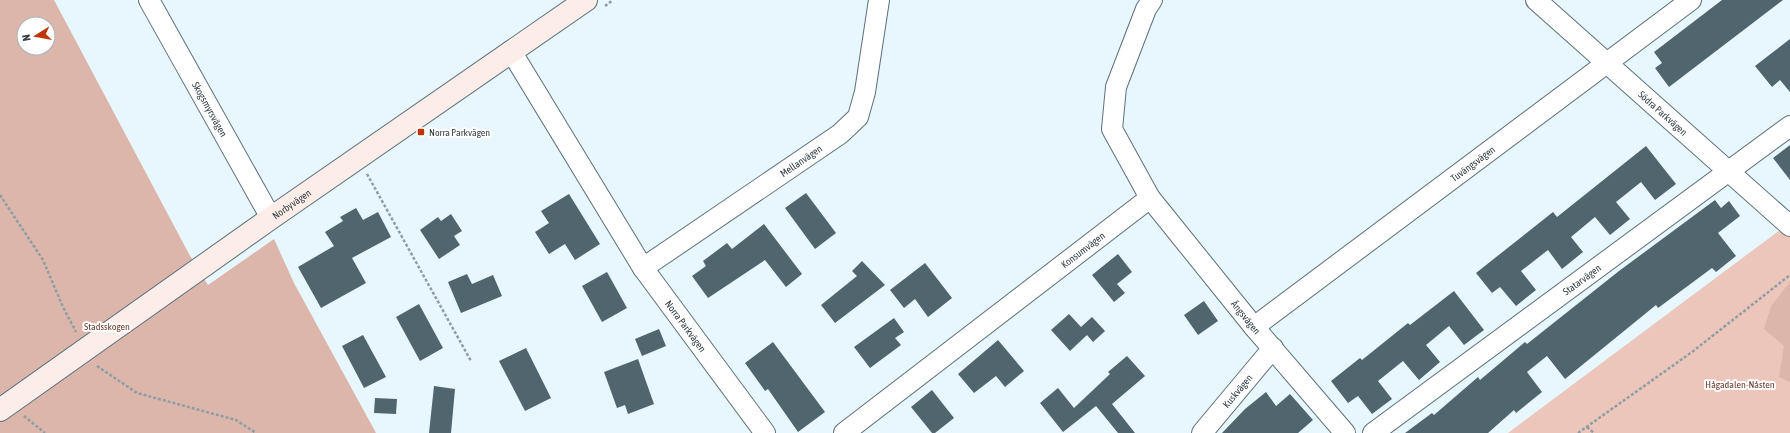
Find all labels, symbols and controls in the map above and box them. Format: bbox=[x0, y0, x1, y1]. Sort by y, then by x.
north arrow bbox=[16, 16, 56, 56]
text: N bbox=[20, 34, 33, 42]
street label: Skogsmyrsvägen bbox=[190, 80, 230, 138]
street label: Södra Parkvägen bbox=[1636, 89, 1690, 138]
marker: Norra Parkvägen bbox=[416, 127, 426, 137]
place label: Norra Parkvägen bbox=[429, 127, 490, 138]
street label: Mellanvägen bbox=[778, 142, 824, 179]
street label: Tuvängsvägen bbox=[1448, 143, 1497, 184]
street label: Norbyvägen bbox=[270, 187, 313, 221]
street label: Konsumvägen bbox=[1059, 229, 1107, 270]
street label: Statarvägen bbox=[1560, 262, 1603, 297]
street label: Norra Parkvägen bbox=[663, 298, 709, 354]
street label: Ängsvägen bbox=[1229, 298, 1263, 336]
park label: Stadsskogen bbox=[84, 321, 130, 332]
street label: Kuskvägen bbox=[1220, 372, 1254, 410]
park label: Hågadalen-Nåsten bbox=[1705, 379, 1775, 390]

